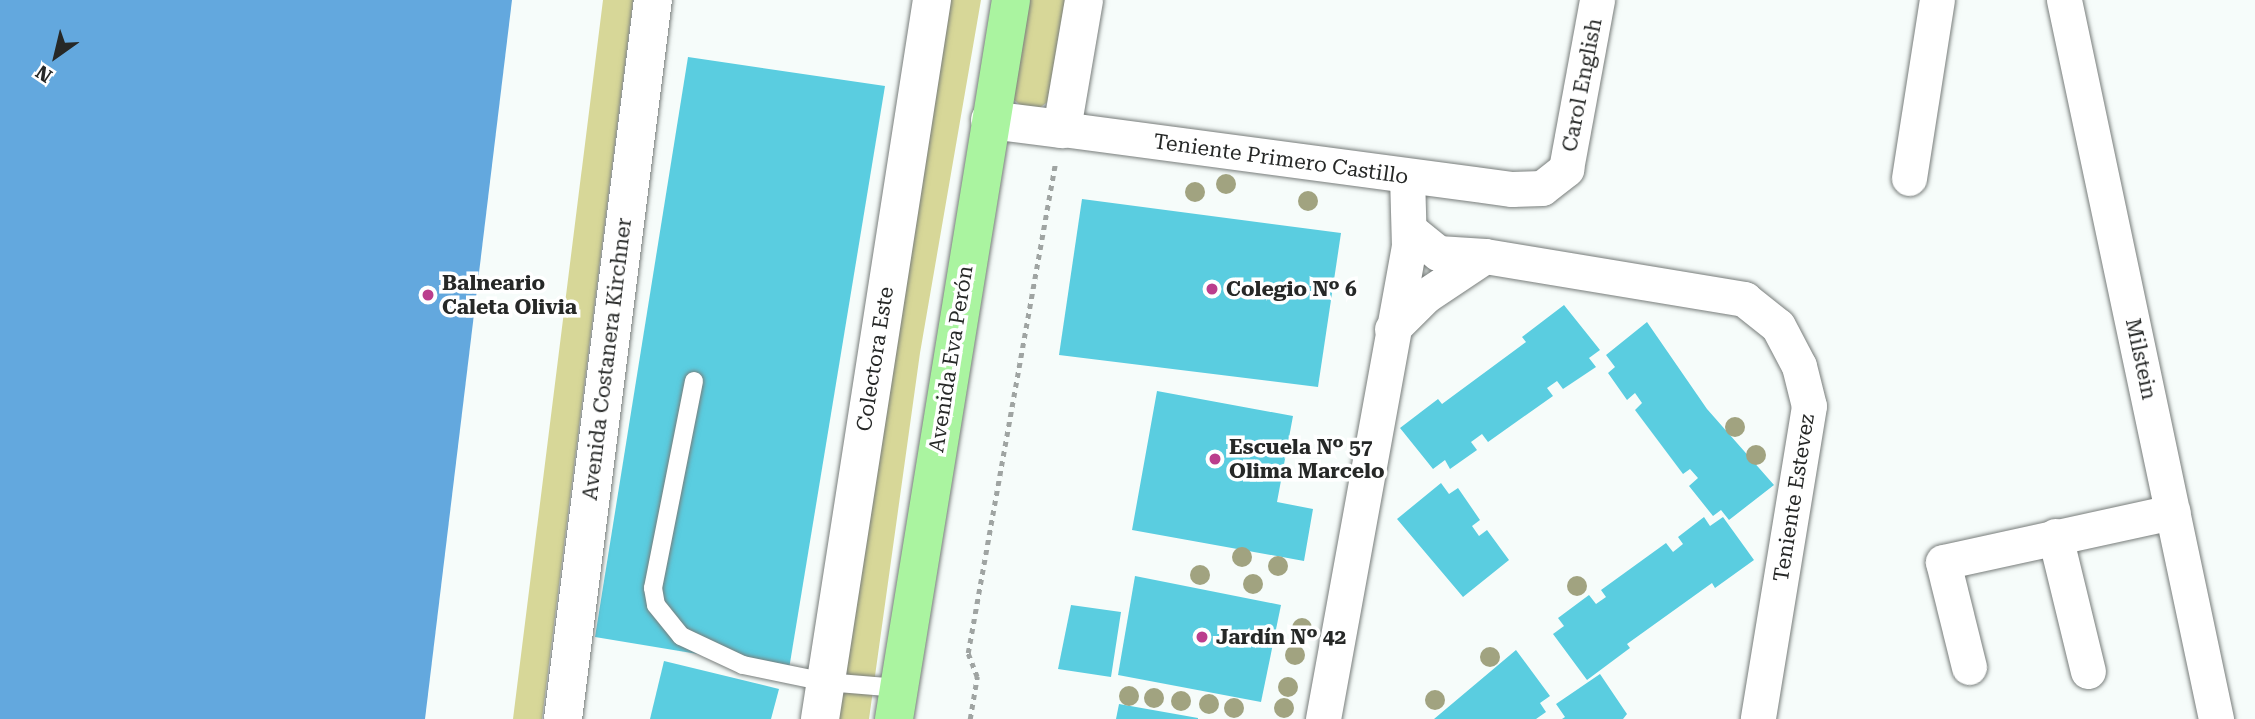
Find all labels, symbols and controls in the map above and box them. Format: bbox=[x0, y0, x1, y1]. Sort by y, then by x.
street label: Carol English bbox=[1557, 16, 1607, 154]
north arrow bbox=[21, 21, 91, 91]
text: N bbox=[31, 60, 56, 87]
street label: Teniente Primero Castillo bbox=[1152, 129, 1410, 189]
street label: Avenida Costanera Kirchner bbox=[577, 216, 637, 502]
street label: Avenida Eva Perón bbox=[924, 264, 978, 454]
place label: Balneario Caleta Olivia bbox=[442, 270, 577, 320]
place label: Colegio Nº 6 bbox=[1226, 276, 1357, 302]
marker: Colegio Nº 6 bbox=[1204, 281, 1220, 297]
street label: Colectora Este bbox=[851, 285, 899, 433]
marker: Balneario Caleta Olivia bbox=[420, 287, 436, 303]
street label: Milstein bbox=[2120, 316, 2162, 402]
street label: Teniente Estevez bbox=[1768, 412, 1820, 584]
place label: Escuela Nº 57 Olima Marcelo bbox=[1229, 434, 1384, 484]
marker: Escuela Nº 57 Olima Marcelo bbox=[1207, 451, 1223, 467]
place label: Jardín Nº 42 bbox=[1216, 624, 1346, 650]
marker: Jardín Nº 42 bbox=[1194, 629, 1210, 645]

